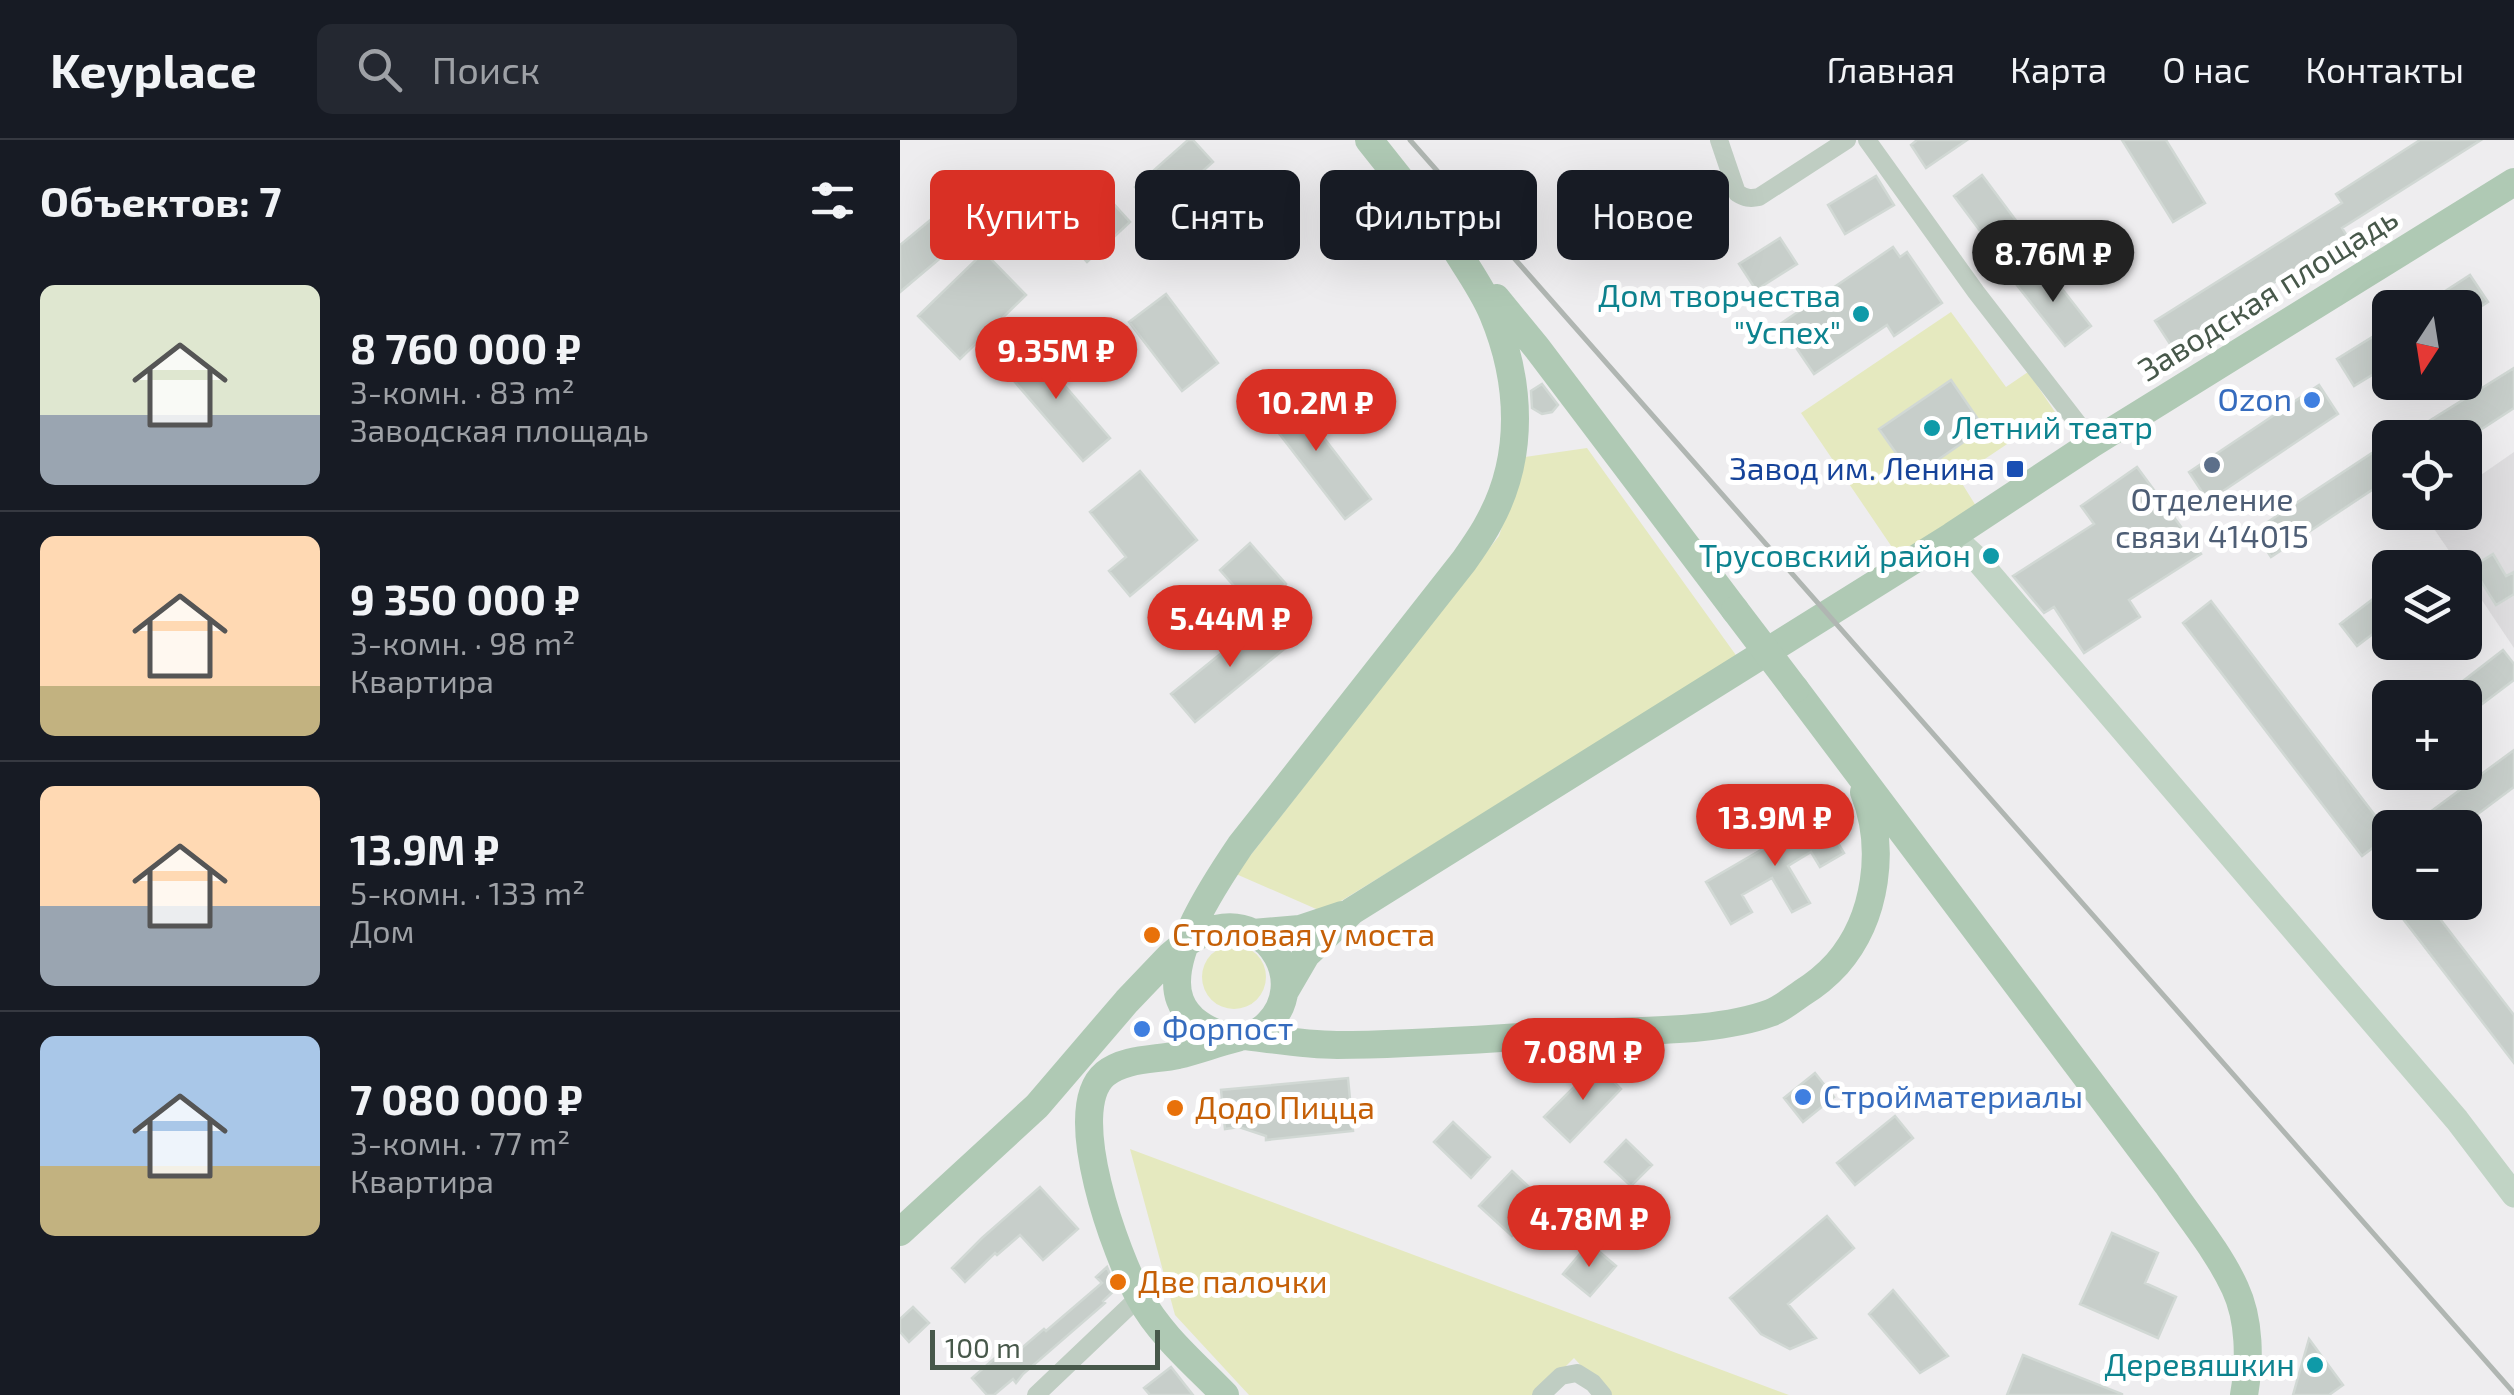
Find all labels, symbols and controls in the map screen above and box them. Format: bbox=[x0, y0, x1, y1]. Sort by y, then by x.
search box bbox=[317, 24, 1017, 114]
text: Keyplace bbox=[50, 40, 257, 98]
icon: search bbox=[352, 42, 407, 97]
text: Поиск bbox=[432, 46, 540, 92]
text: Главная bbox=[1827, 48, 1955, 90]
text: Карта bbox=[2010, 48, 2107, 90]
text: О нас bbox=[2162, 48, 2250, 90]
text: Контакты bbox=[2305, 48, 2464, 90]
chip: Купить bbox=[930, 170, 1115, 260]
chip: Снять bbox=[1135, 170, 1300, 260]
chip: Фильтры bbox=[1320, 170, 1537, 260]
chip: Новое bbox=[1557, 170, 1729, 260]
icon: filters bbox=[805, 173, 860, 228]
text: Объектов: 7 bbox=[40, 175, 281, 225]
street label: Заводская площадь bbox=[2130, 197, 2404, 388]
pin: 8.76M ₽ bbox=[1961, 220, 2145, 305]
text: 8.76M ₽ bbox=[1994, 233, 2112, 271]
place label: Дом творчества "Успех" bbox=[1598, 275, 1841, 350]
north arrow bbox=[2372, 290, 2482, 400]
map controls bbox=[2372, 290, 2482, 920]
marker: Дом творчества "Успех" bbox=[1850, 303, 1872, 325]
pin: 9.35M ₽ bbox=[964, 317, 1148, 402]
text: 8 760 000 ₽ bbox=[350, 322, 581, 372]
icon: home bbox=[120, 325, 240, 445]
text: 9.35M ₽ bbox=[997, 330, 1115, 368]
pin: 10.2M ₽ bbox=[1224, 369, 1408, 454]
text: 3-комн. · 83 m² bbox=[350, 372, 575, 410]
place label: Ozon bbox=[2218, 379, 2292, 417]
text: 10.2M ₽ bbox=[1258, 382, 1374, 420]
marker: Ozon bbox=[2301, 389, 2323, 411]
place label: Летний театр bbox=[1952, 407, 2153, 445]
text: Заводская площадь bbox=[350, 410, 649, 448]
marker: Летний театр bbox=[1921, 417, 1943, 439]
button: locate bbox=[2372, 420, 2482, 530]
place label: Завод им. Ленина bbox=[1729, 448, 1995, 486]
marker: Отделение связи 414015 bbox=[2201, 454, 2223, 476]
marker: Завод им. Ленина bbox=[2004, 458, 2026, 480]
place label: Отделение связи 414015 bbox=[2115, 479, 2309, 554]
place label: Трусовский район bbox=[1699, 535, 1971, 574]
marker: Трусовский район bbox=[1980, 545, 2002, 567]
button: layers bbox=[2372, 550, 2482, 660]
text: 9 350 000 ₽ bbox=[350, 573, 580, 623]
icon: home bbox=[120, 576, 240, 696]
pin: 5.44M ₽ bbox=[1138, 585, 1322, 670]
text: 5.44M ₽ bbox=[1169, 598, 1291, 636]
text: 3-комн. · 98 m² bbox=[350, 623, 575, 661]
text: Квартира bbox=[350, 661, 494, 699]
button: + bbox=[2372, 680, 2482, 790]
pin: 13.9M ₽ bbox=[1683, 784, 1867, 869]
text: 13.9M ₽ bbox=[1718, 797, 1832, 835]
button: − bbox=[2372, 810, 2482, 920]
text: 13.9M ₽ bbox=[350, 823, 499, 873]
icon: home bbox=[120, 826, 240, 946]
text: 5-комн. · 133 m² bbox=[350, 873, 585, 911]
text: Дом bbox=[350, 911, 414, 949]
place label: Столовая у моста bbox=[1172, 914, 1435, 953]
marker: Столовая у моста bbox=[1141, 924, 1163, 946]
place label: Форпост bbox=[1162, 1008, 1293, 1046]
marker: Форпост bbox=[1131, 1018, 1153, 1040]
pin: 7.08M ₽ bbox=[1491, 1018, 1675, 1103]
text: 7.08M ₽ bbox=[1524, 1031, 1642, 1069]
text: 7 080 000 ₽ bbox=[350, 1073, 583, 1123]
icon: home bbox=[120, 1076, 240, 1196]
place label: Стройматериалы bbox=[1823, 1076, 2083, 1114]
marker: Стройматериалы bbox=[1792, 1086, 1814, 1108]
place label: Додо Пицца bbox=[1195, 1087, 1375, 1125]
marker: Додо Пицца bbox=[1164, 1097, 1186, 1119]
text: 3-комн. · 77 m² bbox=[350, 1123, 570, 1161]
text: Квартира bbox=[350, 1161, 494, 1199]
pin: 4.78M ₽ bbox=[1497, 1185, 1681, 1270]
text: 4.78M ₽ bbox=[1529, 1198, 1649, 1236]
place label: Две палочки bbox=[1138, 1261, 1328, 1299]
marker: Две палочки bbox=[1107, 1271, 1129, 1293]
scale bar bbox=[930, 1325, 1160, 1370]
text: 100 m bbox=[945, 1330, 1021, 1364]
place label: Деревяшкин bbox=[2104, 1344, 2295, 1382]
marker: Деревяшкин bbox=[2304, 1354, 2326, 1376]

